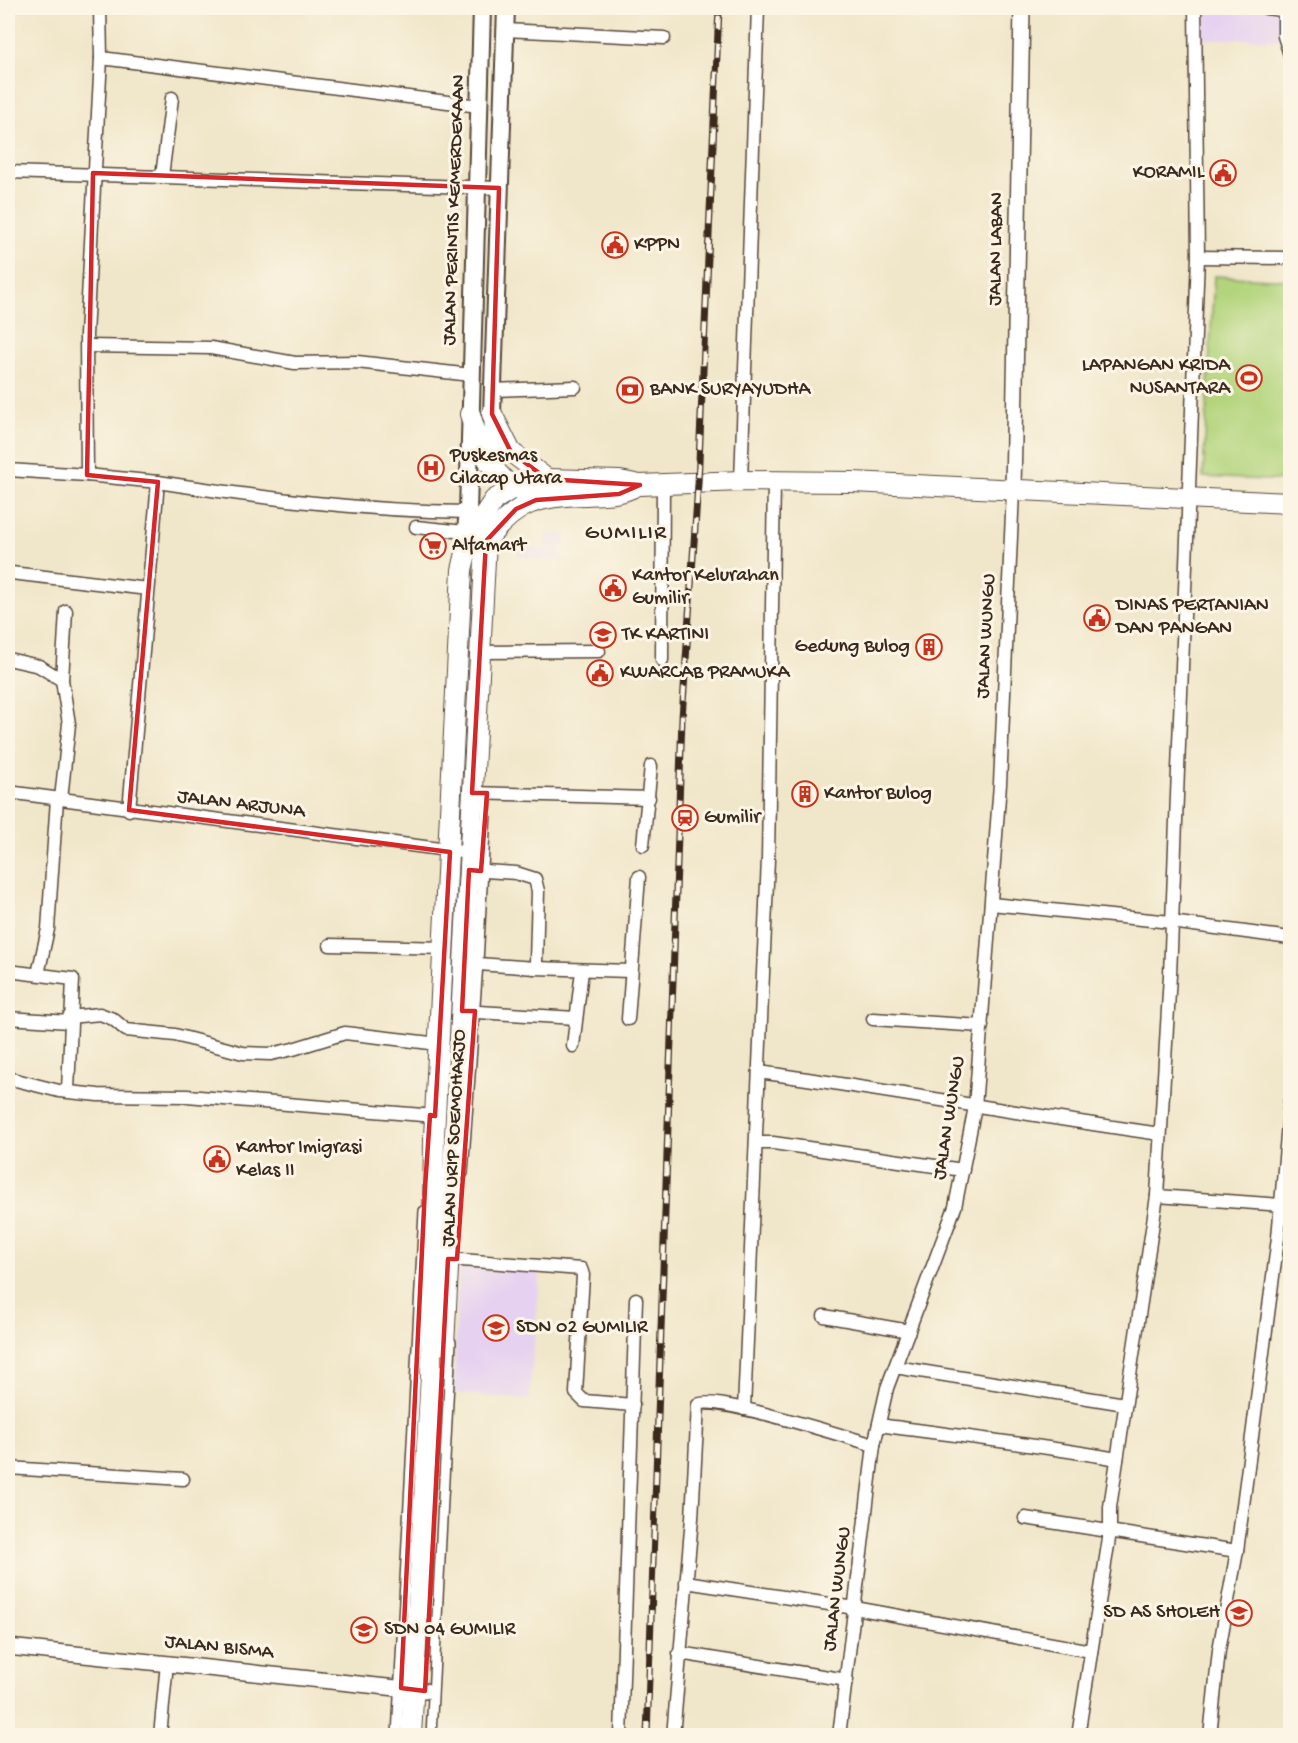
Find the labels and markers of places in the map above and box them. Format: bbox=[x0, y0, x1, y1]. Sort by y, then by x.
public building icon: KORAMIL bbox=[1208, 158, 1238, 188]
place label: KORAMIL bbox=[1133, 162, 1205, 185]
public building icon: KPPN bbox=[600, 230, 630, 260]
place label: KPPN bbox=[634, 234, 680, 257]
place label: LAPANGAN KRIDA NUSANTARA bbox=[1082, 355, 1231, 401]
sports icon: LAPANGAN KRIDA NUSANTARA bbox=[1234, 363, 1264, 393]
bank icon: BANK SURYAYUDHA bbox=[615, 375, 645, 405]
place label: BANK SURYAYUDHA bbox=[649, 379, 811, 402]
place label: Puskesmas Cilacap Utara bbox=[449, 445, 563, 491]
hospital icon: Puskesmas Cilacap Utara bbox=[416, 453, 446, 483]
supermarket icon: Alfamart bbox=[418, 531, 448, 561]
place label: Alfamart bbox=[452, 535, 528, 558]
place label: Kantor Kelurahan Gumilir bbox=[632, 565, 779, 611]
public building icon: Kantor Kelurahan Gumilir bbox=[598, 573, 628, 603]
place label: DINAS PERTANIAN DAN PANGAN bbox=[1114, 595, 1269, 641]
public building icon: DINAS PERTANIAN DAN PANGAN bbox=[1082, 603, 1112, 633]
school or university icon: TK KARTINI bbox=[588, 620, 618, 650]
place label: TK KARTINI bbox=[621, 624, 709, 647]
building icon: Gedung Bulog bbox=[914, 632, 944, 662]
place label: Gedung Bulog bbox=[795, 636, 910, 659]
public building icon: KWARCAB PRAMUKA bbox=[585, 658, 615, 688]
place label: KWARCAB PRAMUKA bbox=[620, 662, 791, 685]
building icon: Kantor Bulog bbox=[790, 779, 820, 809]
place label: Kantor Bulog bbox=[824, 783, 932, 806]
station icon: Gumilir bbox=[670, 803, 700, 833]
place label: Gumilir bbox=[704, 807, 762, 830]
place label: Kantor Imigrasi Kelas II bbox=[236, 1137, 363, 1183]
public building icon: Kantor Imigrasi Kelas II bbox=[202, 1144, 232, 1174]
school or university icon: SDN 02 GUMILIR bbox=[481, 1313, 511, 1343]
place label: SDN 02 GUMILIR bbox=[516, 1317, 649, 1340]
school or university icon: SD AS SHOLEH bbox=[1224, 1598, 1254, 1628]
place label: SD AS SHOLEH bbox=[1103, 1602, 1221, 1625]
school or university icon: SDN 04 GUMILIR bbox=[349, 1615, 379, 1645]
place label: SDN 04 GUMILIR bbox=[384, 1619, 517, 1642]

